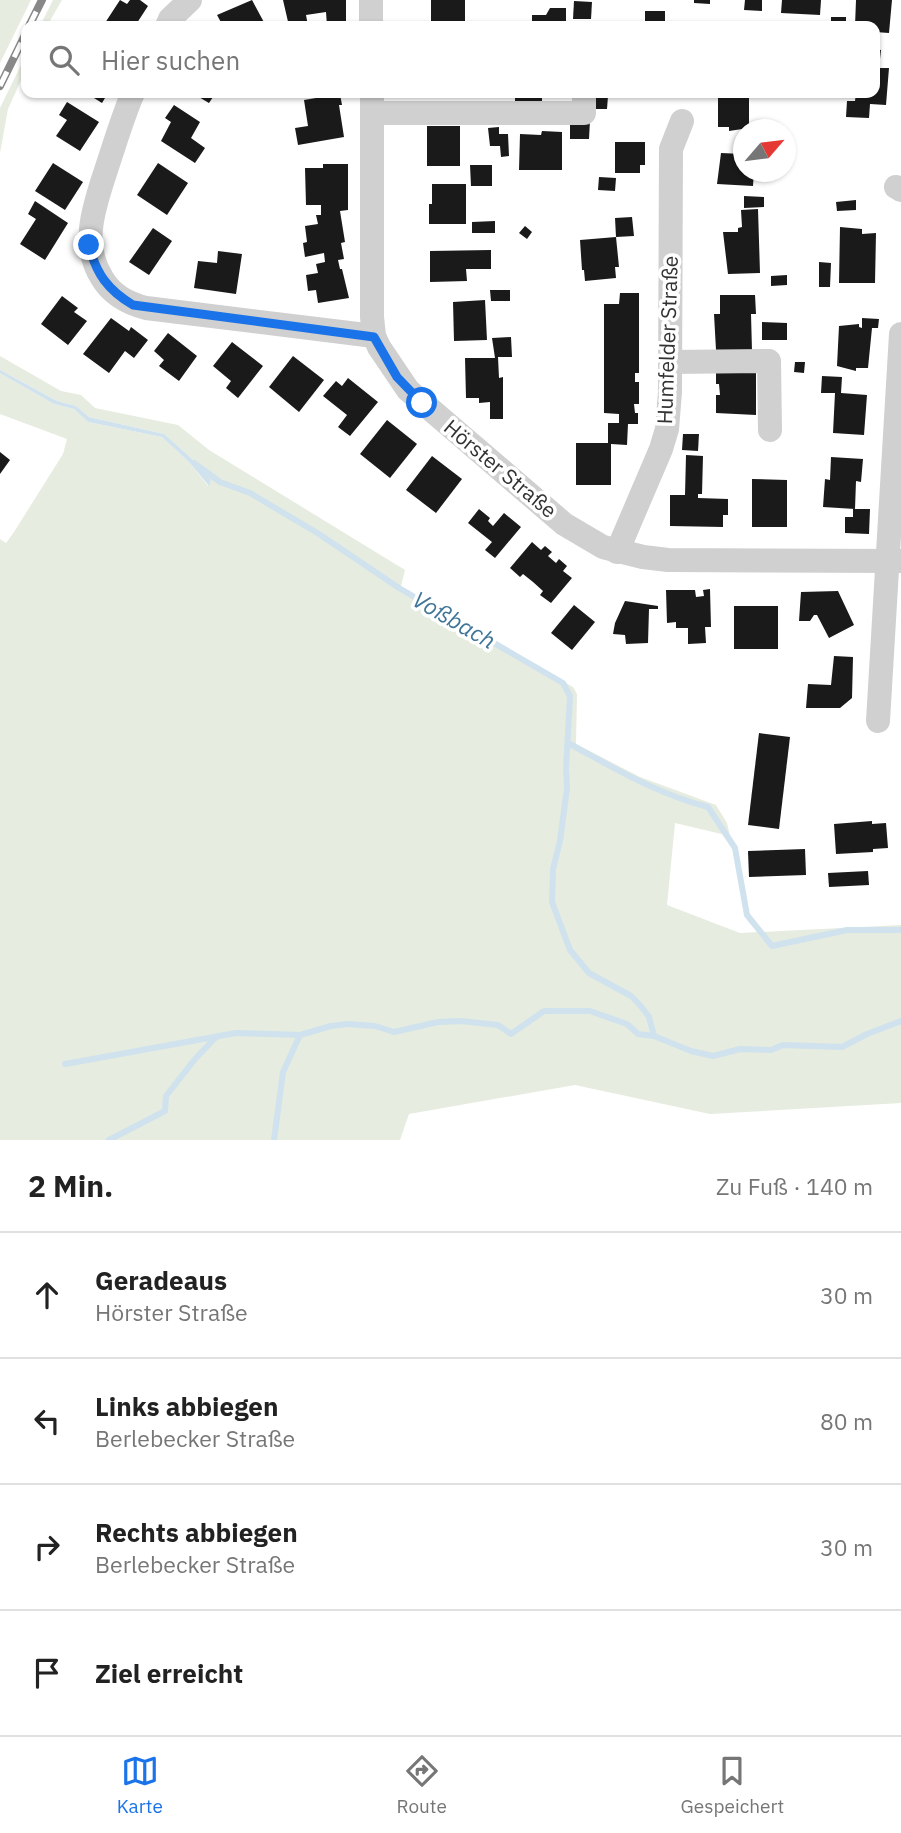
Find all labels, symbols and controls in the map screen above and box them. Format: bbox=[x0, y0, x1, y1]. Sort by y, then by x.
search box bbox=[21, 21, 880, 98]
icon: search bbox=[45, 41, 83, 79]
text: Hier suchen bbox=[101, 43, 240, 77]
north arrow bbox=[733, 119, 796, 182]
route end bbox=[73, 229, 104, 260]
street label: Humfelder Straße bbox=[650, 255, 684, 425]
route start bbox=[406, 387, 437, 418]
street label: Hörster Straße bbox=[438, 413, 563, 524]
water label: Voßbach bbox=[408, 583, 501, 655]
text: 2 Min. bbox=[28, 1166, 113, 1205]
text: Zu Fuß · 140 m bbox=[716, 1171, 873, 1201]
text: Geradeaus bbox=[95, 1263, 227, 1297]
icon: ahead bbox=[28, 1276, 66, 1314]
text: 30 m bbox=[820, 1280, 873, 1310]
text: Hörster Straße bbox=[95, 1297, 248, 1327]
text: Links abbiegen bbox=[95, 1389, 278, 1423]
icon: left bbox=[28, 1402, 66, 1440]
text: 80 m bbox=[820, 1406, 873, 1436]
text: Berlebecker Straße bbox=[95, 1423, 295, 1453]
text: Rechts abbiegen bbox=[95, 1515, 298, 1549]
icon: right bbox=[28, 1528, 66, 1566]
text: 30 m bbox=[820, 1532, 873, 1562]
text: Berlebecker Straße bbox=[95, 1549, 295, 1579]
icon: arrive bbox=[28, 1654, 66, 1692]
text: Ziel erreicht bbox=[95, 1656, 243, 1690]
tab: Karte bbox=[117, 1752, 163, 1818]
tab: Route bbox=[397, 1752, 447, 1818]
tab: Gespeichert bbox=[681, 1752, 784, 1818]

